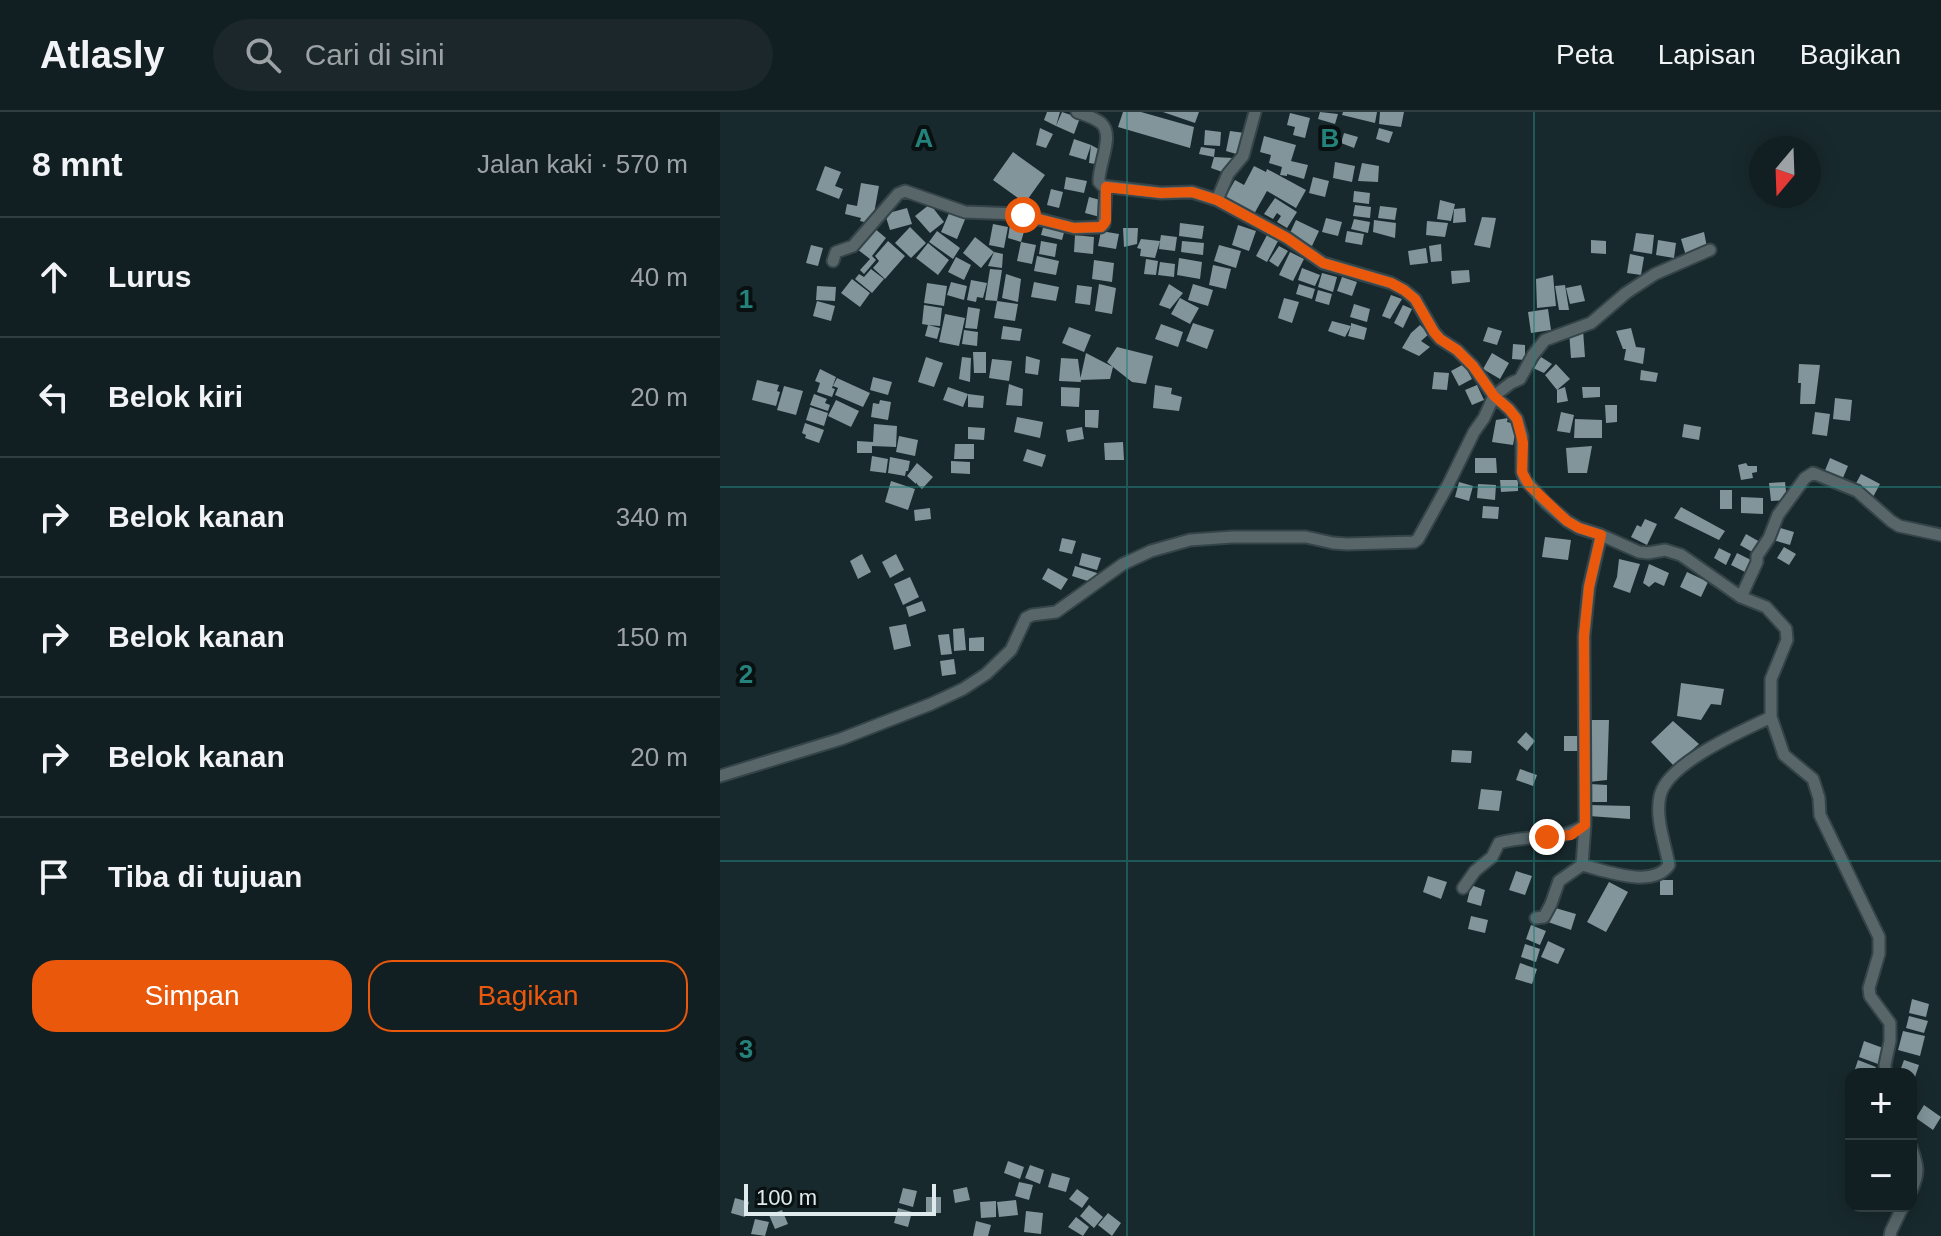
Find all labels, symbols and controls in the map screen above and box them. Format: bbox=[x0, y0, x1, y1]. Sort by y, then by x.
search box bbox=[213, 19, 773, 91]
icon: search bbox=[241, 33, 285, 77]
text: Atlasly bbox=[40, 34, 165, 76]
text: Cari di sini bbox=[305, 38, 445, 71]
text: Peta bbox=[1556, 39, 1614, 70]
text: Lapisan bbox=[1658, 39, 1756, 70]
text: Bagikan bbox=[1800, 39, 1901, 70]
text: A bbox=[915, 123, 934, 153]
text: B bbox=[1321, 123, 1339, 153]
north arrow bbox=[1749, 136, 1821, 208]
text: 8 mnt bbox=[32, 145, 123, 183]
text: Jalan kaki · 570 m bbox=[477, 149, 688, 179]
route start bbox=[1005, 197, 1041, 233]
icon: ahead bbox=[32, 255, 76, 299]
text: Lurus bbox=[108, 260, 191, 293]
text: 40 m bbox=[630, 262, 688, 292]
text: 1 bbox=[739, 284, 753, 314]
icon: left bbox=[32, 375, 76, 419]
text: Belok kiri bbox=[108, 380, 243, 413]
text: 20 m bbox=[630, 382, 688, 412]
icon: right bbox=[32, 495, 76, 539]
text: Belok kanan bbox=[108, 500, 285, 533]
text: 340 m bbox=[616, 502, 688, 532]
icon: right bbox=[32, 615, 76, 659]
text: Belok kanan bbox=[108, 620, 285, 653]
text: 150 m bbox=[616, 622, 688, 652]
text: 2 bbox=[739, 659, 753, 689]
icon: right bbox=[32, 735, 76, 779]
text: Belok kanan bbox=[108, 740, 285, 773]
text: 20 m bbox=[630, 742, 688, 772]
route end bbox=[1529, 819, 1565, 855]
icon: arrive bbox=[32, 855, 76, 899]
text: Tiba di tujuan bbox=[108, 860, 302, 893]
button: Simpan bbox=[32, 960, 352, 1032]
button: Bagikan bbox=[368, 960, 688, 1032]
text: 3 bbox=[739, 1034, 753, 1064]
map controls bbox=[1845, 1068, 1917, 1212]
button: + bbox=[1845, 1068, 1917, 1140]
button: − bbox=[1845, 1140, 1917, 1212]
scale bar bbox=[744, 1180, 936, 1216]
text: 100 m bbox=[756, 1185, 817, 1210]

